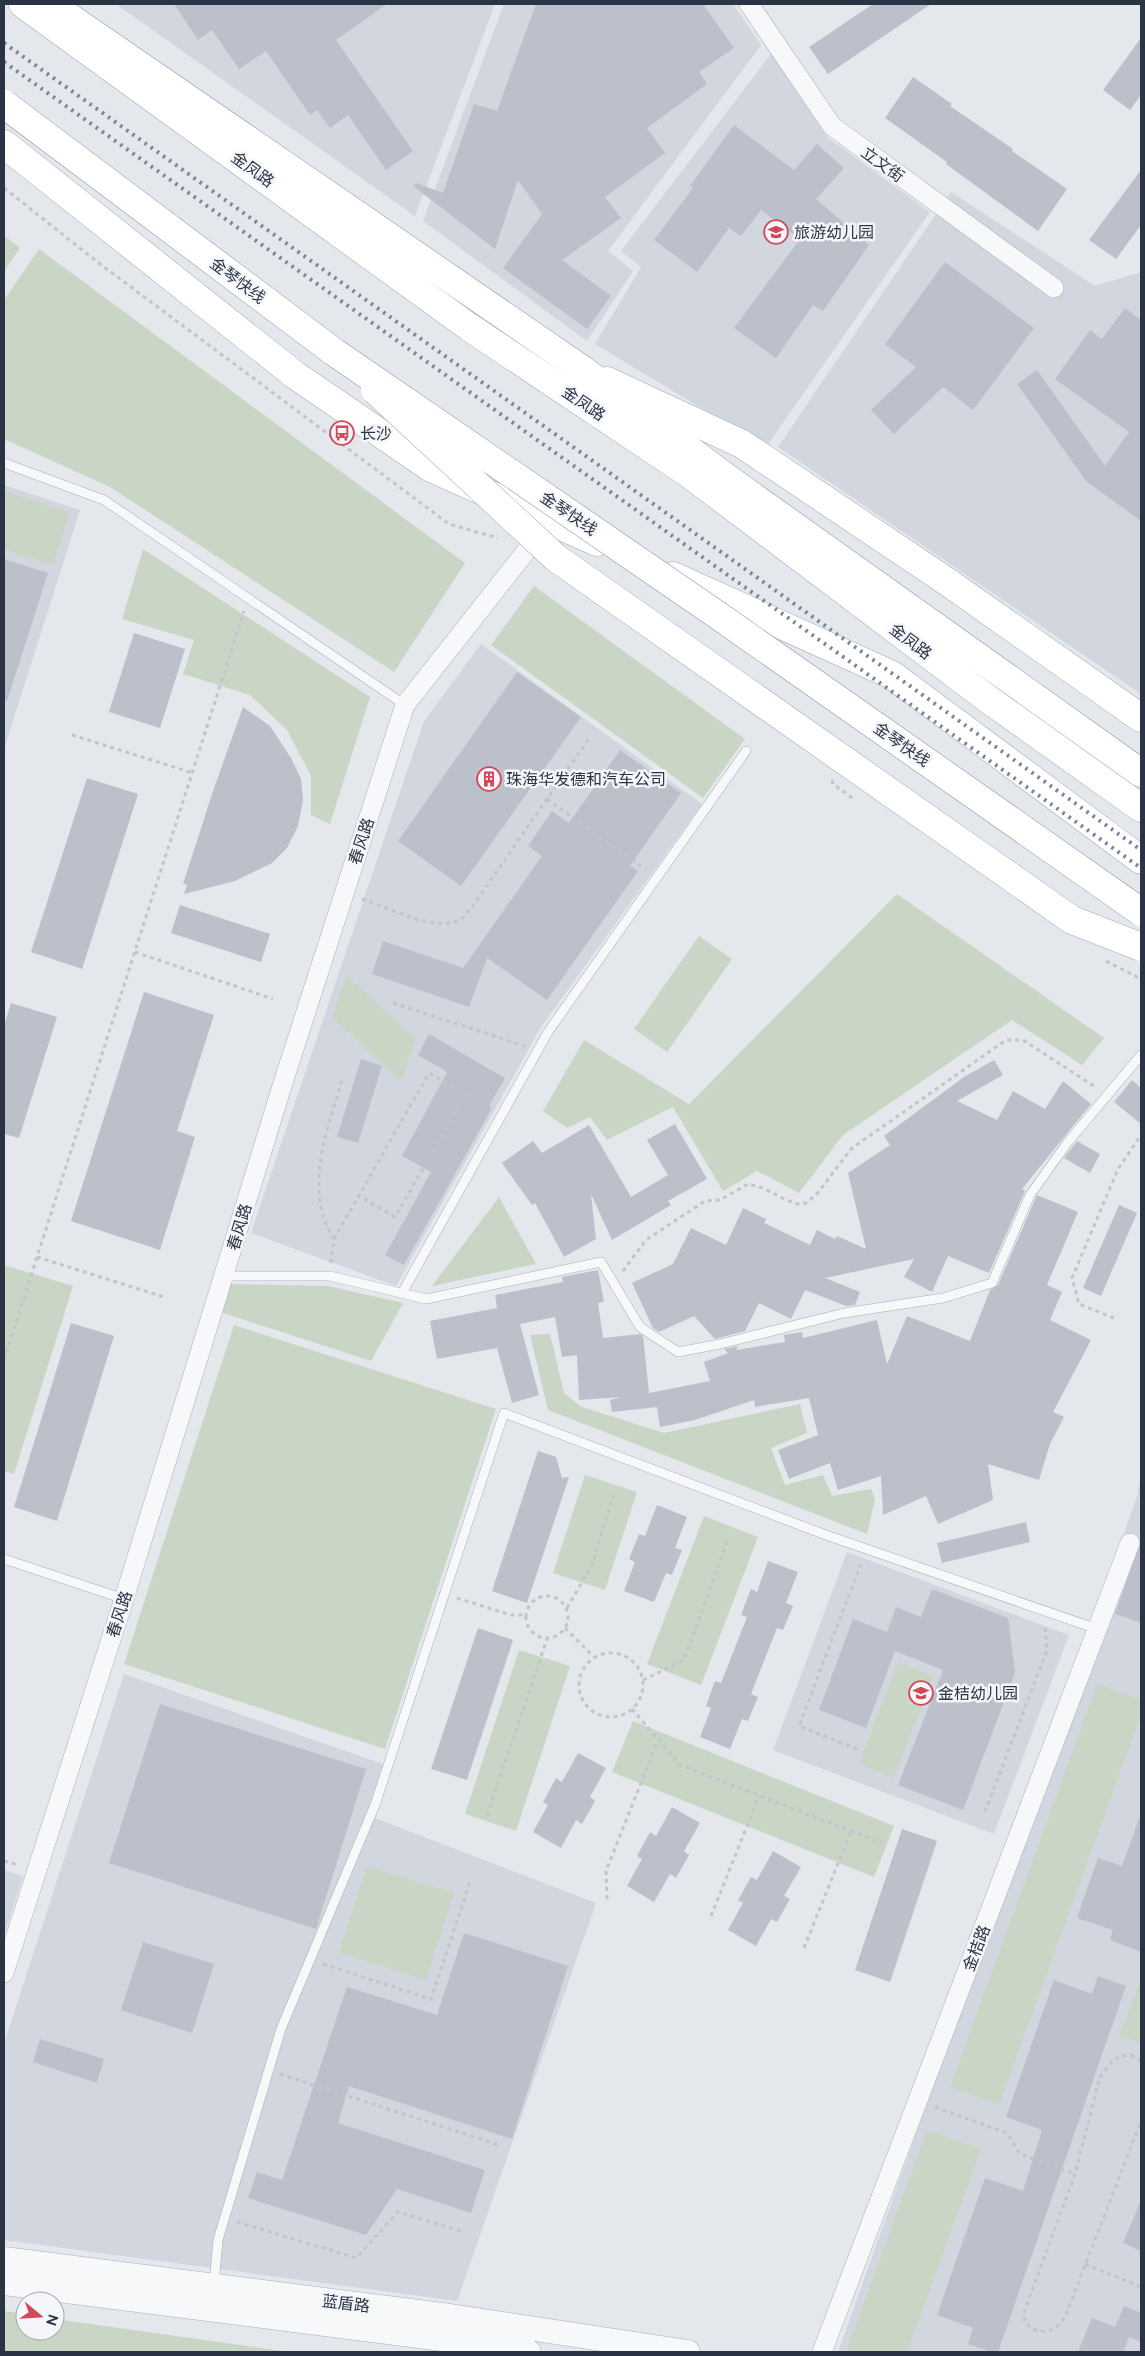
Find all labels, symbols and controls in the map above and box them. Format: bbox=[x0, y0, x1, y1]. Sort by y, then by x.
street label: 立文街 bbox=[858, 143, 908, 186]
street label: 金凤路 bbox=[228, 148, 278, 191]
school or university icon: 旅游幼儿园 bbox=[763, 219, 789, 245]
place label: 旅游幼儿园 bbox=[794, 223, 874, 242]
street label: 金琴快线 bbox=[206, 254, 269, 307]
street label: 金凤路 bbox=[559, 382, 609, 425]
bus stop icon: 长沙 bbox=[329, 420, 355, 446]
place label: 长沙 bbox=[360, 424, 392, 443]
street label: 金琴快线 bbox=[537, 488, 601, 539]
street label: 金凤路 bbox=[886, 619, 936, 663]
street label: 金琴快线 bbox=[870, 718, 933, 771]
building icon: 珠海华发德和汽车公司 bbox=[476, 766, 502, 792]
place label: 珠海华发德和汽车公司 bbox=[506, 770, 666, 789]
street label: 春风路 bbox=[345, 815, 378, 867]
street label: 春风路 bbox=[223, 1201, 256, 1253]
street label: 春风路 bbox=[103, 1588, 136, 1640]
school or university icon: 金桔幼儿园 bbox=[908, 1680, 934, 1706]
place label: 金桔幼儿园 bbox=[938, 1684, 1018, 1703]
street label: 金桔路 bbox=[959, 1922, 994, 1974]
north arrow bbox=[15, 2291, 65, 2341]
street label: 蓝盾路 bbox=[321, 2291, 371, 2316]
text: N bbox=[43, 2312, 62, 2328]

